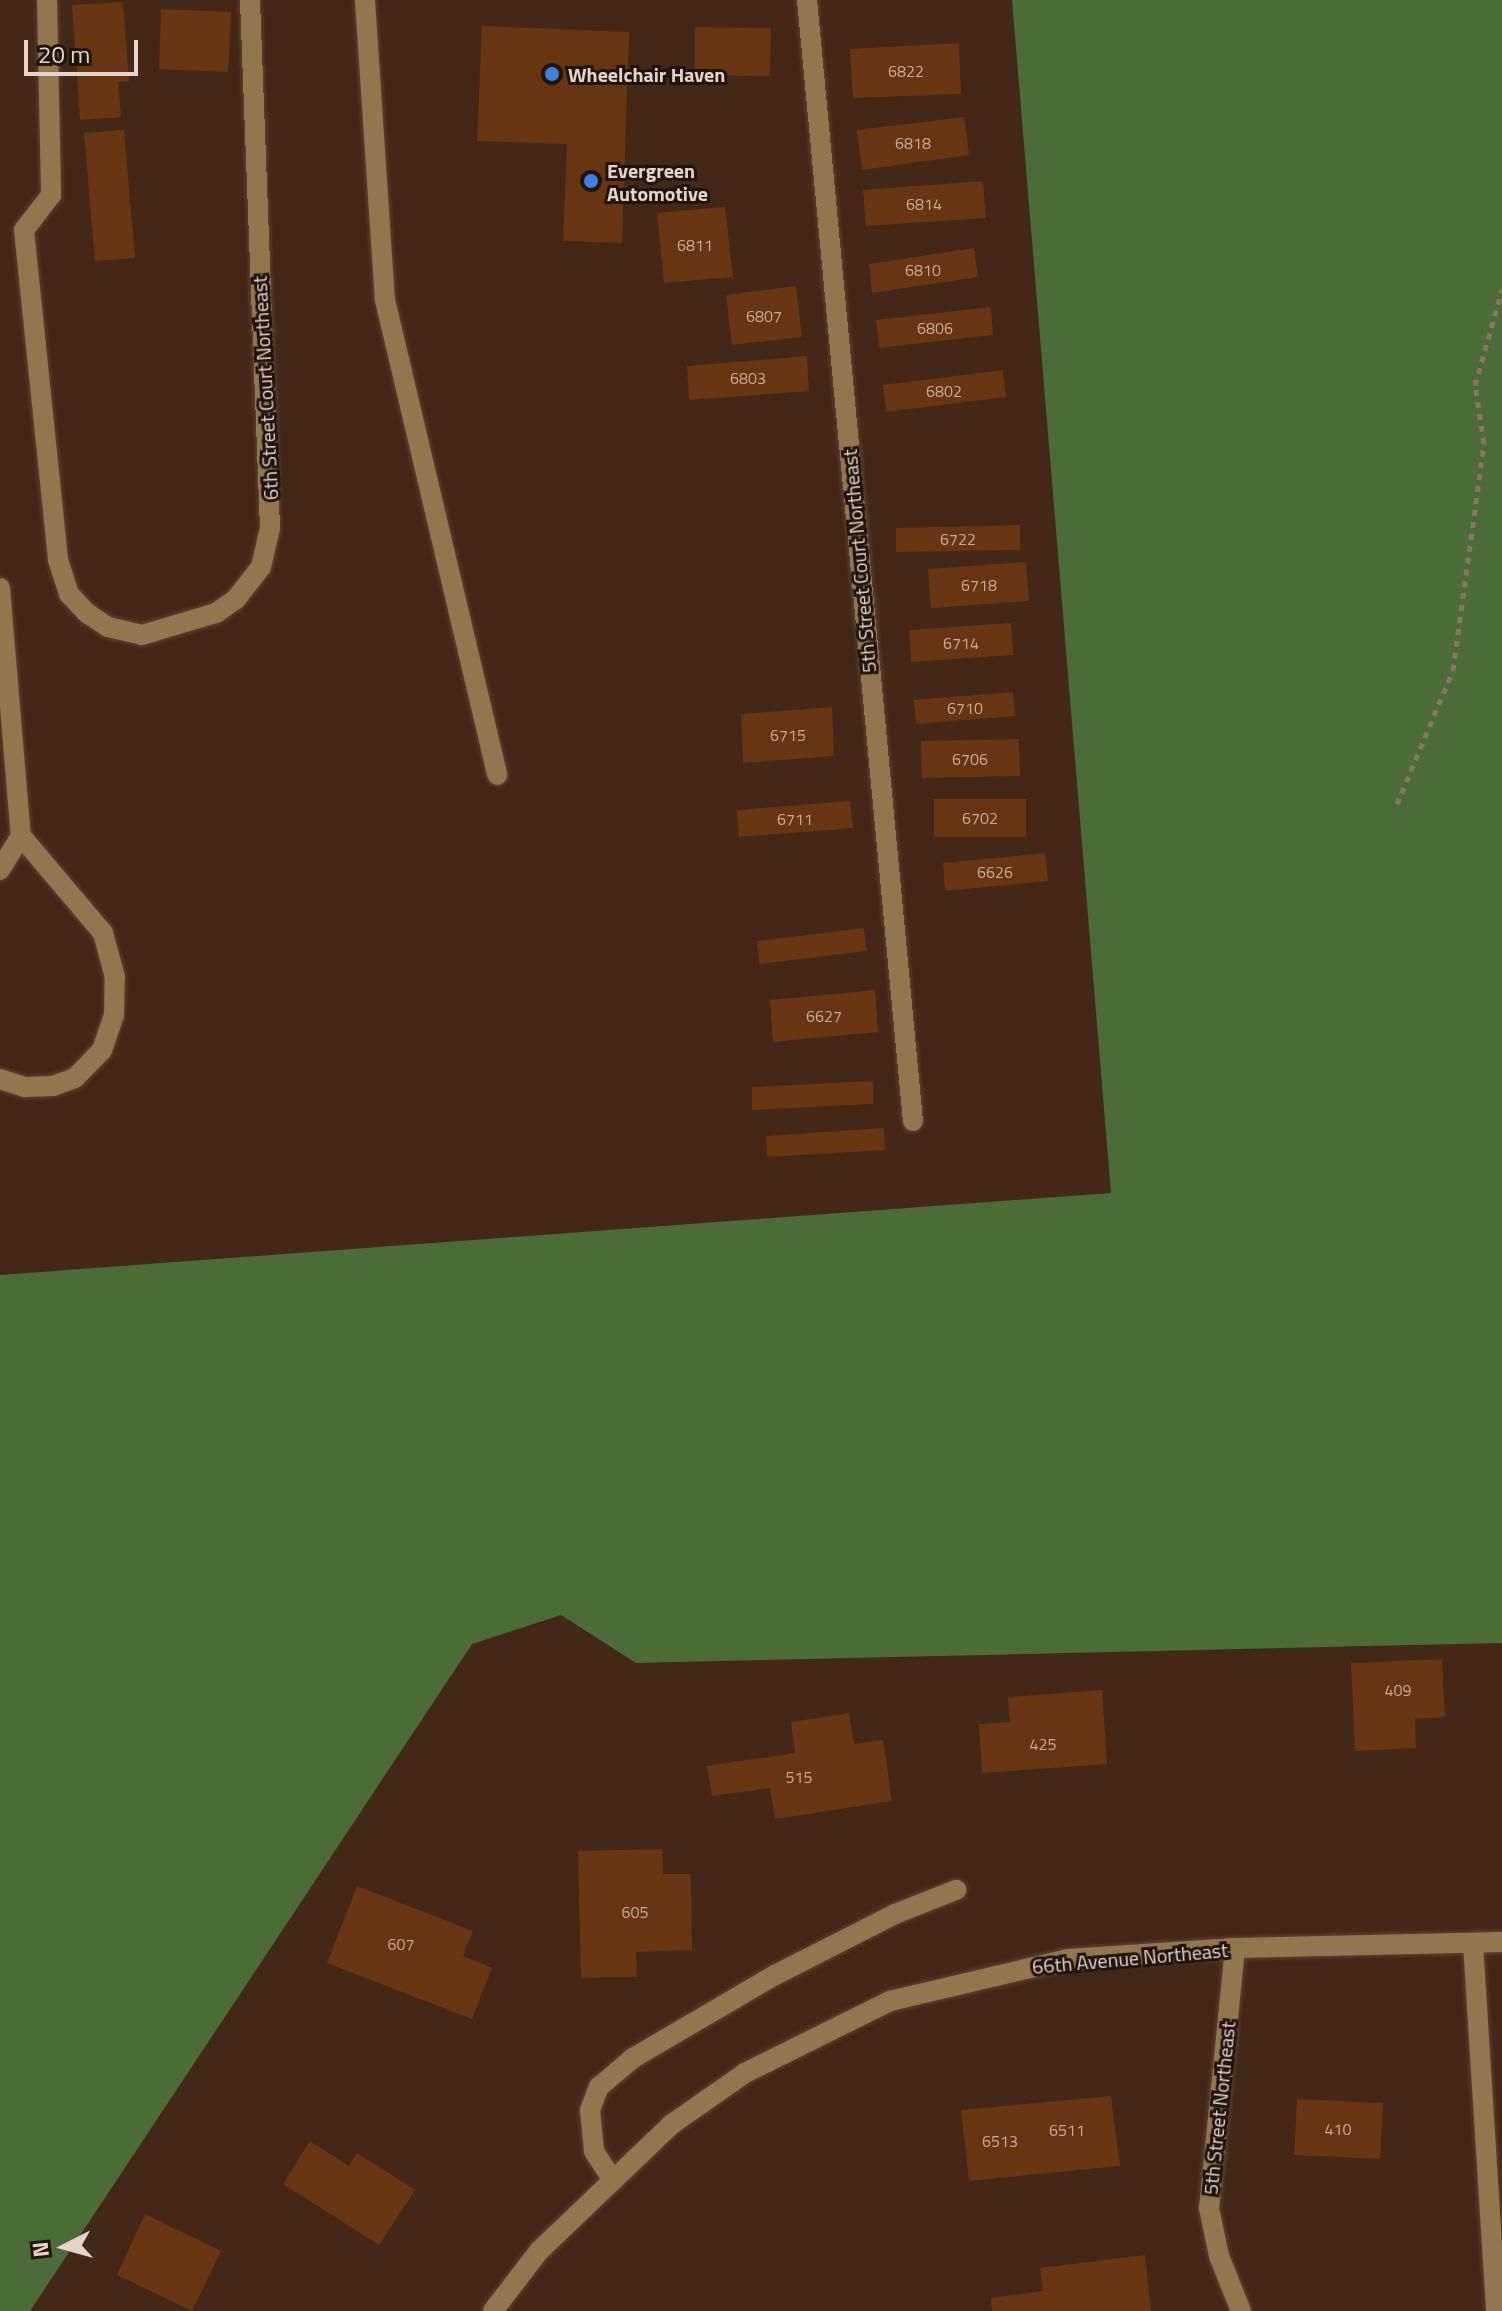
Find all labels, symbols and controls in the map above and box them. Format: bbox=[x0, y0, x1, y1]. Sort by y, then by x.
scale bar bbox=[28, 24, 142, 74]
text: 20 m bbox=[38, 36, 90, 72]
house number: 6822 bbox=[888, 61, 924, 81]
place label: Wheelchair Haven bbox=[568, 62, 725, 86]
marker: Wheelchair Haven bbox=[543, 65, 561, 83]
house number: 6818 bbox=[895, 133, 931, 153]
place label: Evergreen Automotive bbox=[607, 158, 708, 205]
marker: Evergreen Automotive bbox=[582, 172, 600, 190]
house number: 6814 bbox=[906, 194, 942, 214]
house number: 6811 bbox=[677, 235, 713, 255]
house number: 6810 bbox=[905, 260, 941, 280]
street label: 6th Street Court Northeast bbox=[247, 275, 283, 501]
house number: 6807 bbox=[746, 306, 782, 326]
house number: 6806 bbox=[917, 318, 953, 338]
house number: 6803 bbox=[730, 368, 766, 388]
house number: 6802 bbox=[926, 381, 962, 401]
street label: 5th Street Court Northeast bbox=[837, 448, 881, 674]
house number: 6722 bbox=[940, 529, 976, 549]
house number: 6718 bbox=[961, 575, 997, 595]
house number: 6714 bbox=[943, 633, 979, 653]
house number: 6710 bbox=[947, 698, 983, 718]
house number: 6715 bbox=[770, 725, 806, 745]
house number: 6706 bbox=[952, 749, 988, 769]
house number: 6702 bbox=[962, 808, 998, 828]
house number: 6711 bbox=[777, 809, 813, 829]
house number: 6626 bbox=[977, 862, 1013, 882]
house number: 6627 bbox=[806, 1006, 842, 1026]
house number: 409 bbox=[1385, 1680, 1411, 1700]
house number: 425 bbox=[1030, 1734, 1056, 1754]
house number: 515 bbox=[786, 1767, 812, 1787]
house number: 605 bbox=[622, 1902, 648, 1922]
house number: 607 bbox=[388, 1934, 414, 1954]
street label: 66th Avenue Northeast bbox=[1031, 1937, 1229, 1979]
street label: 5th Street Northeast bbox=[1198, 2020, 1240, 2196]
house number: 410 bbox=[1325, 2119, 1351, 2139]
house number: 6511 bbox=[1049, 2120, 1085, 2140]
house number: 6513 bbox=[982, 2131, 1018, 2151]
north arrow bbox=[24, 2207, 104, 2287]
text: N bbox=[22, 2240, 58, 2259]

